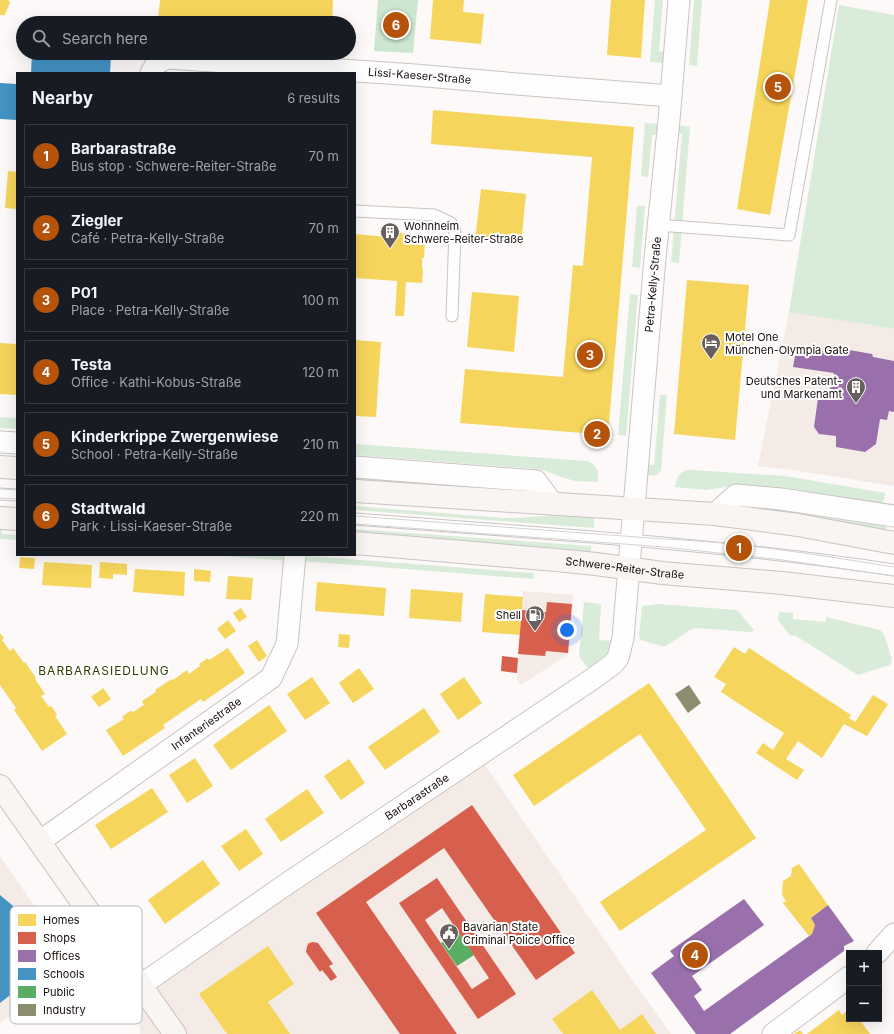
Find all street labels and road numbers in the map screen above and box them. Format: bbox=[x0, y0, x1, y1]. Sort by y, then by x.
street label: Lissi-Kaeser-Straße bbox=[368, 65, 472, 87]
street label: Petra-Kelly-Straße bbox=[642, 236, 664, 333]
street label: Schwere-Reiter-Straße bbox=[565, 554, 685, 582]
street label: Infanteriestraße bbox=[169, 694, 244, 753]
street label: Barbarastraße bbox=[382, 770, 451, 823]

